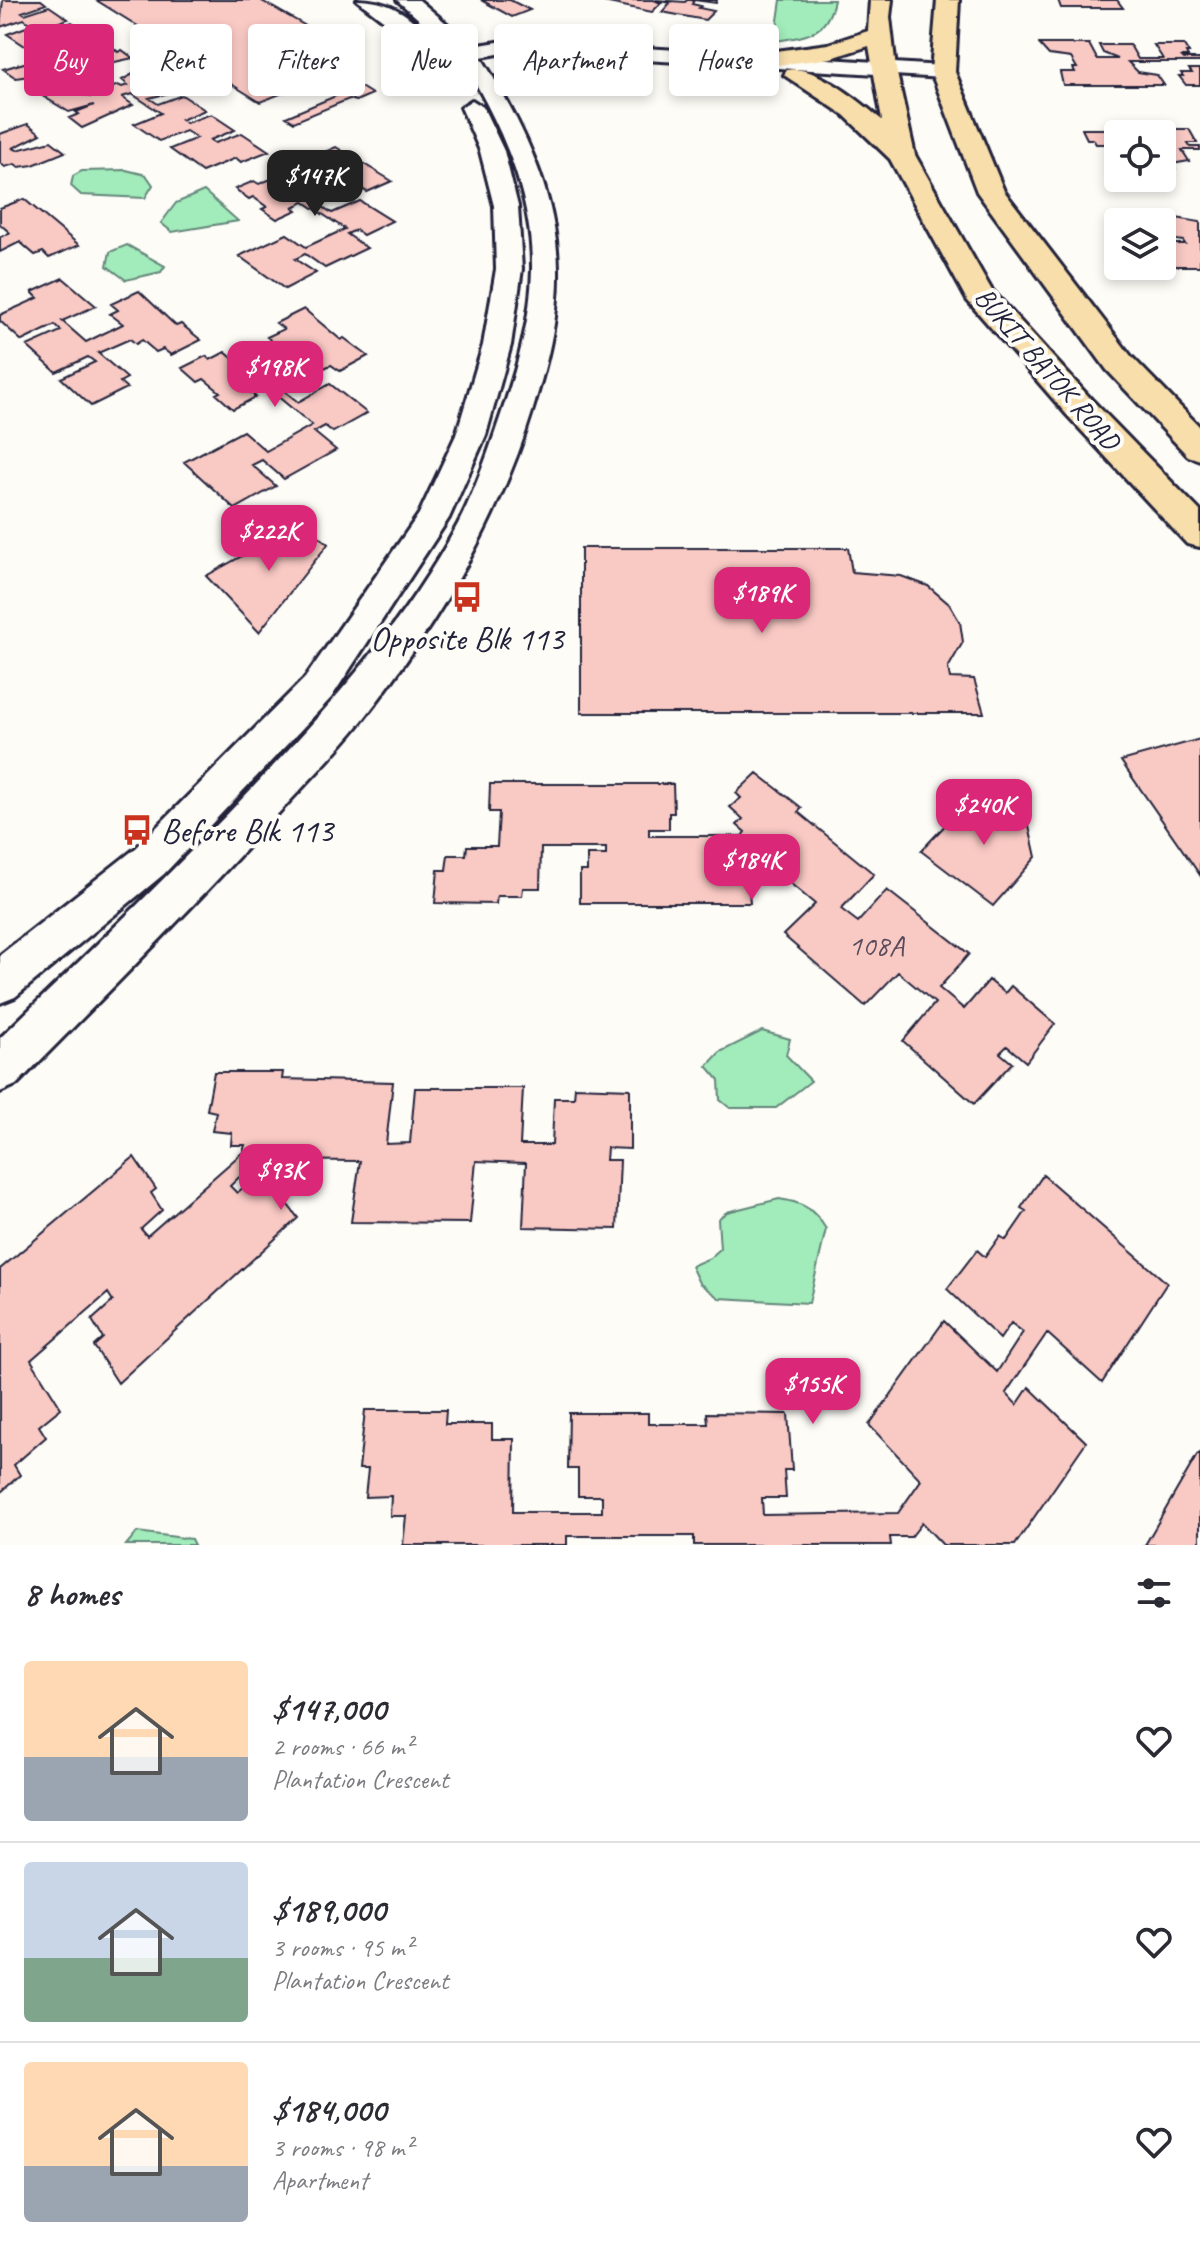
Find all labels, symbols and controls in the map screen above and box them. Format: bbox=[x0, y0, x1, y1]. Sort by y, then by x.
chip: Buy bbox=[24, 24, 114, 96]
chip: Rent bbox=[130, 24, 232, 96]
chip: Filters bbox=[248, 24, 365, 96]
chip: New bbox=[381, 24, 478, 96]
chip: Apartment bbox=[494, 24, 653, 96]
chip: House bbox=[669, 24, 779, 96]
map controls bbox=[1104, 120, 1176, 280]
button: locate bbox=[1104, 120, 1176, 192]
pin: $147K bbox=[259, 150, 371, 218]
text: $147K bbox=[285, 159, 345, 192]
button: layers bbox=[1104, 208, 1176, 280]
street label: BUKIT BATOK ROAD bbox=[967, 280, 1129, 458]
pin: $198K bbox=[219, 341, 331, 409]
text: $198K bbox=[245, 350, 305, 383]
pin: $222K bbox=[213, 505, 325, 573]
text: $222K bbox=[239, 514, 299, 547]
pin: $189K bbox=[706, 567, 818, 635]
text: $189K bbox=[732, 576, 792, 609]
bus stop icon: Opposite Blk 113 bbox=[450, 580, 484, 614]
place label: Opposite Blk 113 bbox=[370, 617, 566, 660]
pin: $240K bbox=[928, 779, 1040, 847]
text: $240K bbox=[954, 788, 1014, 821]
place label: Before Blk 113 bbox=[161, 809, 336, 852]
bus stop icon: Before Blk 113 bbox=[120, 813, 154, 847]
pin: $184K bbox=[696, 834, 808, 902]
text: $184K bbox=[722, 843, 782, 876]
house number: 108A bbox=[848, 926, 906, 964]
pin: $93K bbox=[234, 1144, 328, 1212]
text: $93K bbox=[257, 1153, 305, 1186]
pin: $155K bbox=[757, 1358, 869, 1426]
text: $155K bbox=[783, 1367, 843, 1400]
icon: filters bbox=[1132, 1571, 1176, 1615]
text: 8 homes bbox=[24, 1572, 120, 1615]
text: $147,000 bbox=[272, 1687, 386, 1730]
icon: home bbox=[88, 1693, 184, 1789]
icon: heart bbox=[1132, 1719, 1176, 1763]
text: 2 rooms · 66 m² bbox=[272, 1730, 413, 1763]
text: Plantation Crescent bbox=[272, 1763, 448, 1796]
text: $189,000 bbox=[272, 1888, 385, 1931]
icon: home bbox=[88, 1894, 184, 1990]
icon: heart bbox=[1132, 1920, 1176, 1964]
text: 3 rooms · 95 m² bbox=[272, 1931, 413, 1964]
text: Plantation Crescent bbox=[272, 1964, 448, 1997]
text: $184,000 bbox=[272, 2088, 386, 2131]
icon: home bbox=[88, 2094, 184, 2190]
icon: heart bbox=[1132, 2120, 1176, 2164]
text: 3 rooms · 98 m² bbox=[272, 2131, 413, 2164]
text: Apartment bbox=[272, 2164, 368, 2197]

